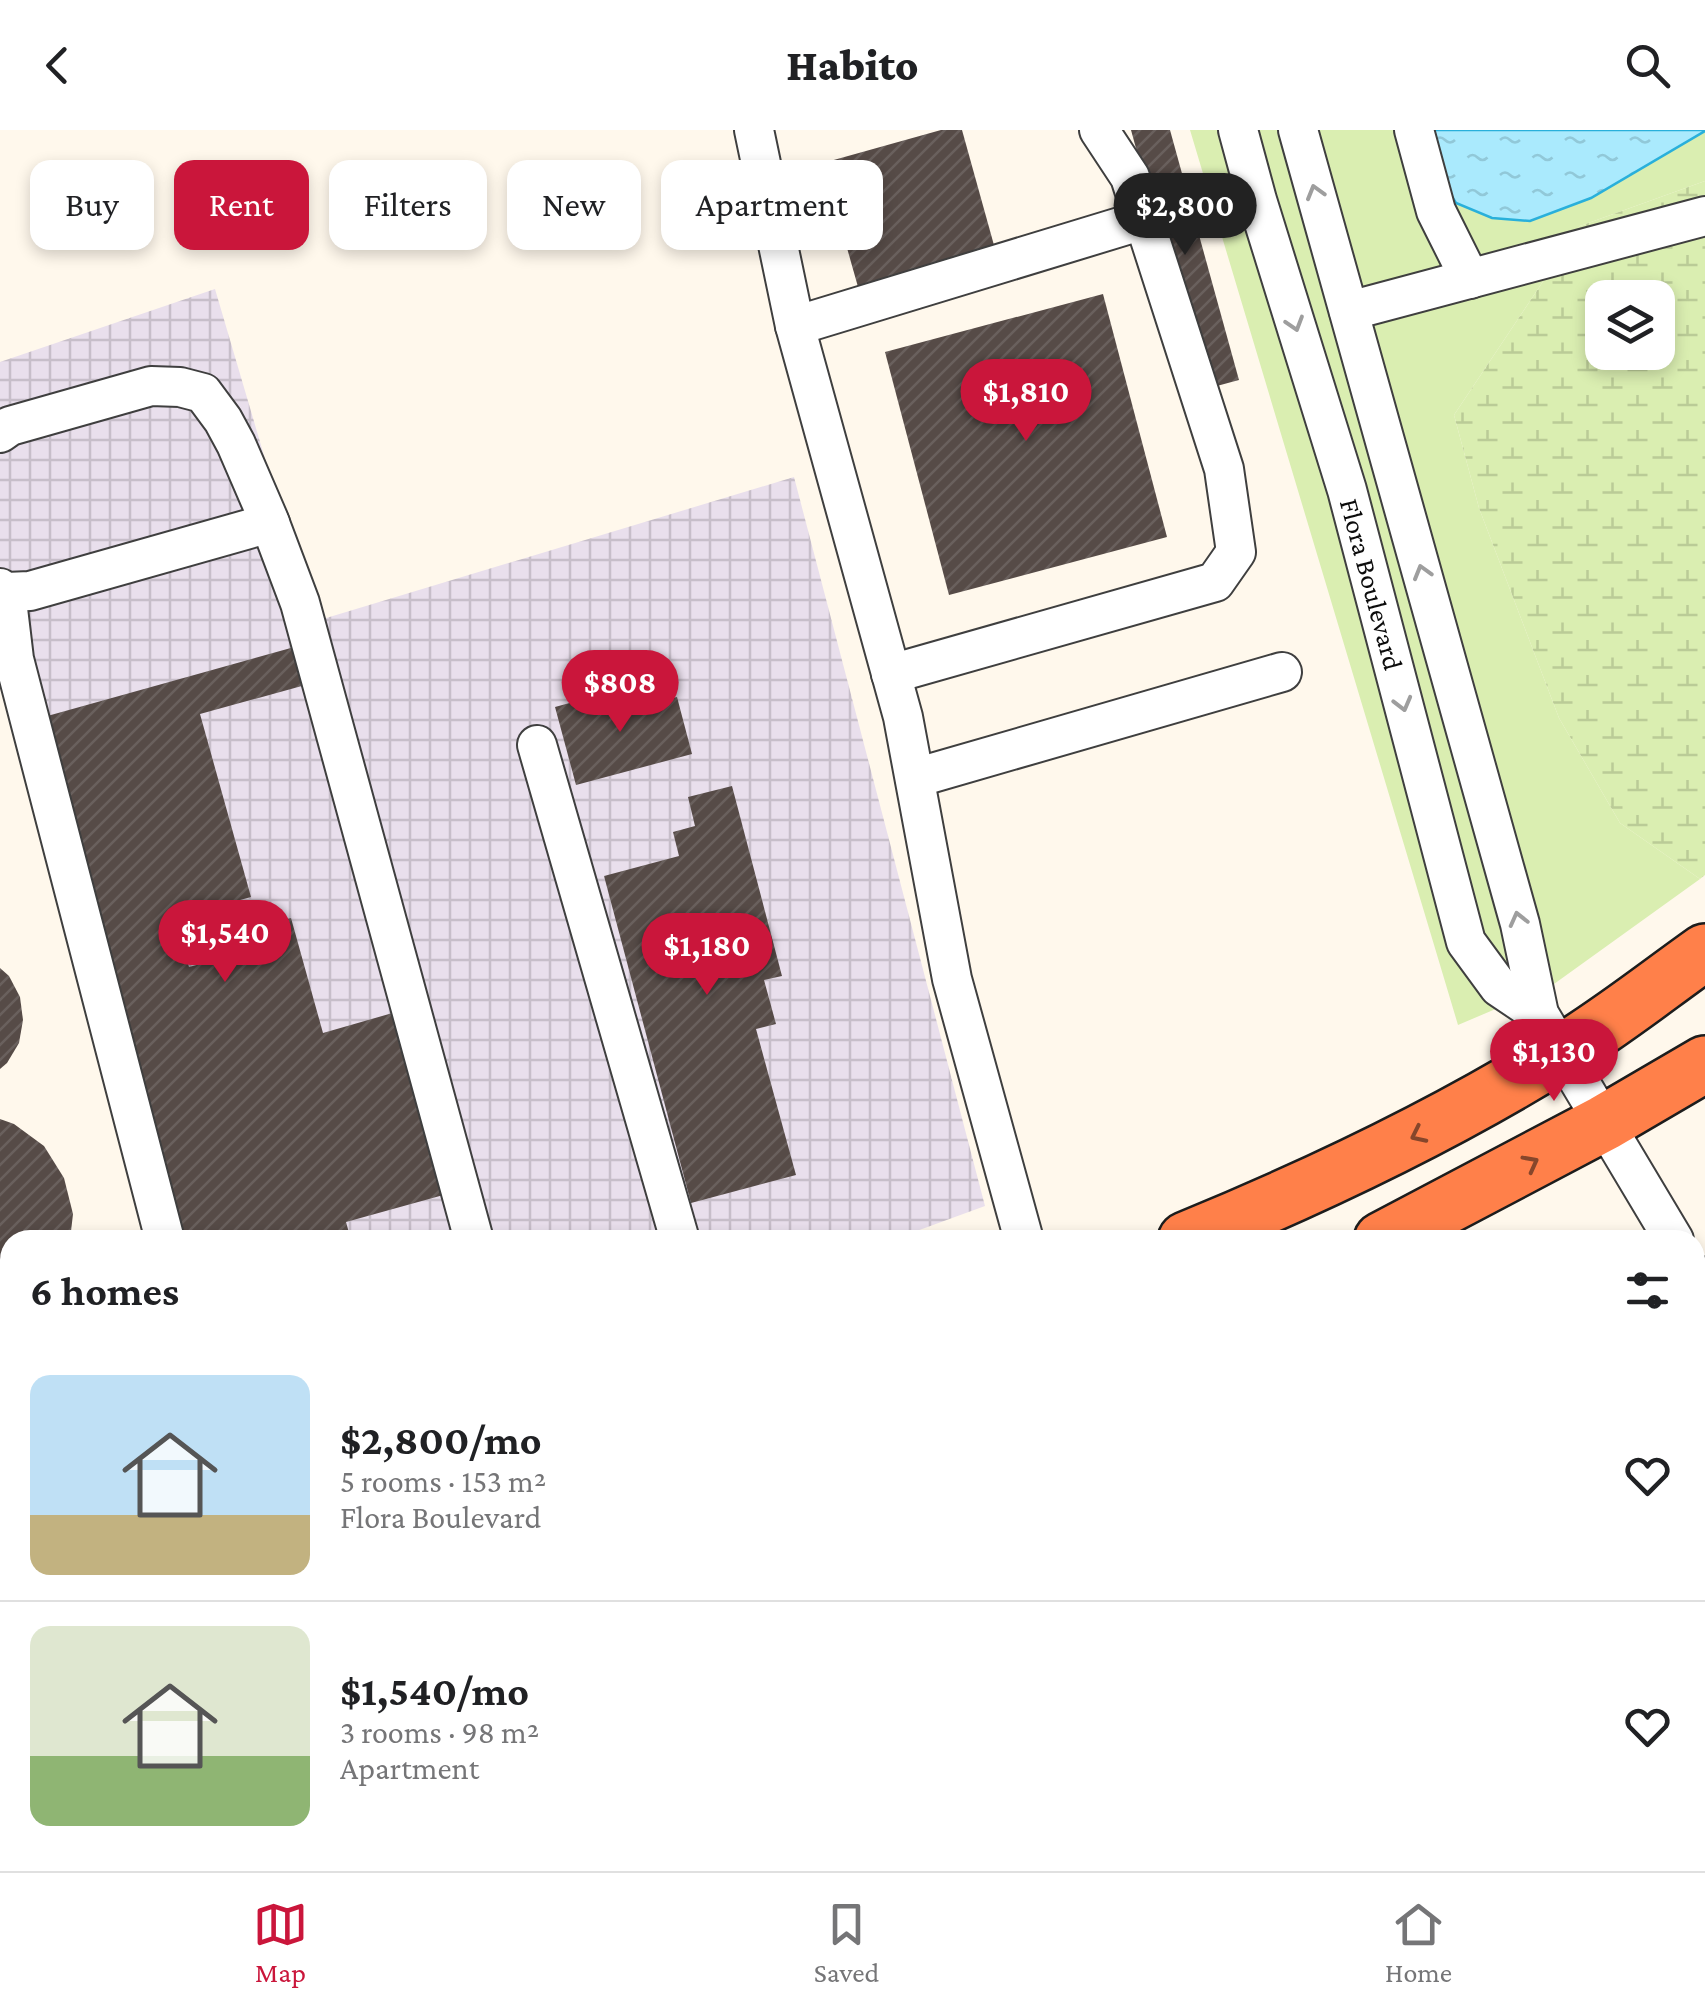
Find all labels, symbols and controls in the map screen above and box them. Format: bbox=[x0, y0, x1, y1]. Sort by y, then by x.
icon: back bbox=[30, 38, 85, 93]
icon: search bbox=[1620, 38, 1675, 93]
text: Habito bbox=[786, 40, 919, 90]
chip: Buy bbox=[30, 160, 154, 250]
chip: Rent bbox=[174, 160, 309, 250]
chip: Filters bbox=[329, 160, 487, 250]
chip: New bbox=[507, 160, 641, 250]
chip: Apartment bbox=[661, 160, 883, 250]
pin: $2,800 bbox=[1104, 173, 1266, 258]
one-way arrow bbox=[1306, 184, 1327, 201]
text: $2,800 bbox=[1136, 187, 1234, 223]
map controls bbox=[1585, 280, 1675, 370]
button: layers bbox=[1585, 280, 1675, 370]
one-way arrow bbox=[1284, 315, 1304, 332]
pin: $1,810 bbox=[945, 359, 1107, 444]
text: $1,810 bbox=[983, 373, 1069, 409]
street label: Flora Boulevard bbox=[1334, 495, 1409, 673]
one-way arrow bbox=[1413, 564, 1434, 581]
pin: $808 bbox=[561, 650, 679, 735]
text: $808 bbox=[584, 664, 656, 700]
one-way arrow bbox=[1392, 695, 1413, 712]
pin: $1,540 bbox=[144, 900, 306, 985]
one-way arrow bbox=[1509, 911, 1530, 928]
pin: $1,180 bbox=[626, 913, 788, 998]
text: $1,540 bbox=[180, 914, 270, 950]
text: $1,180 bbox=[664, 927, 750, 963]
pin: $1,130 bbox=[1473, 1019, 1635, 1104]
text: $1,130 bbox=[1512, 1033, 1596, 1069]
one-way arrow bbox=[1410, 1122, 1428, 1142]
one-way arrow bbox=[1520, 1155, 1538, 1175]
icon: filters bbox=[1620, 1263, 1675, 1318]
text: 6 homes bbox=[30, 1267, 179, 1314]
icon: home bbox=[110, 1415, 230, 1535]
text: $2,800/mo bbox=[340, 1416, 542, 1463]
icon: heart bbox=[1620, 1448, 1675, 1503]
text: 5 rooms · 153 m² bbox=[340, 1463, 546, 1499]
text: Flora Boulevard bbox=[340, 1499, 541, 1535]
icon: home bbox=[110, 1666, 230, 1786]
text: $1,540/mo bbox=[340, 1667, 529, 1714]
icon: heart bbox=[1620, 1699, 1675, 1754]
text: 3 rooms · 98 m² bbox=[340, 1714, 539, 1750]
text: Apartment bbox=[340, 1750, 479, 1786]
tab: Map bbox=[253, 1897, 308, 1988]
tab: Saved bbox=[814, 1897, 879, 1988]
tab: Home bbox=[1385, 1897, 1452, 1988]

